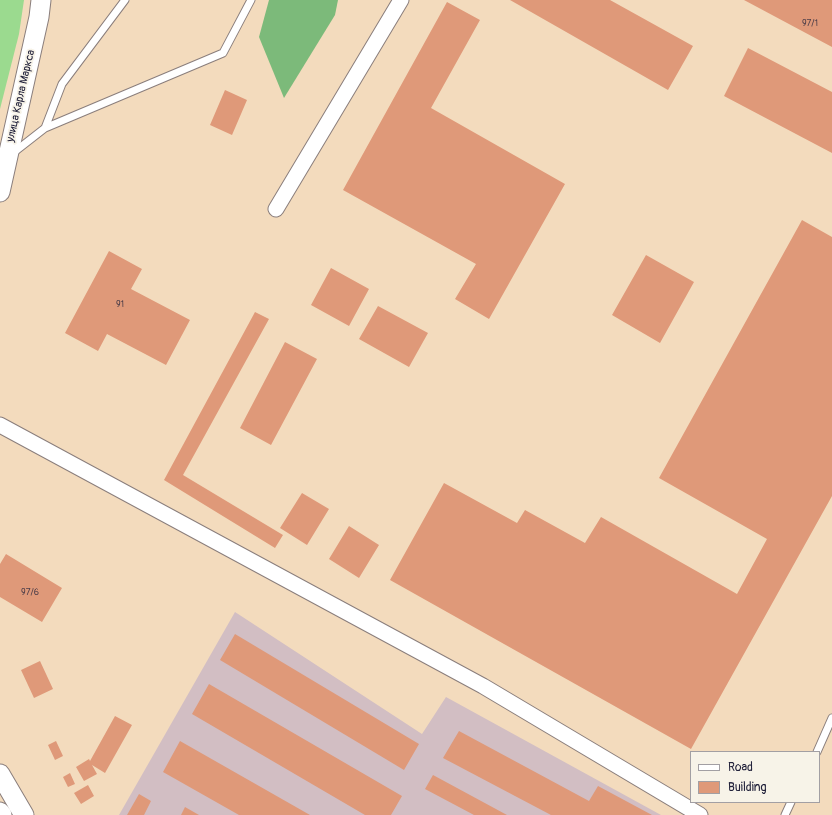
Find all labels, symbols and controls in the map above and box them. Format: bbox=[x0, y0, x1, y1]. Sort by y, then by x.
house number: 97/1 bbox=[802, 19, 818, 29]
street label: улица Карла Маркса bbox=[4, 49, 38, 143]
house number: 91 bbox=[116, 300, 124, 310]
house number: 97/6 bbox=[21, 588, 39, 598]
legend bbox=[690, 751, 820, 803]
text: Road bbox=[728, 760, 753, 775]
text: Building bbox=[728, 780, 767, 795]

